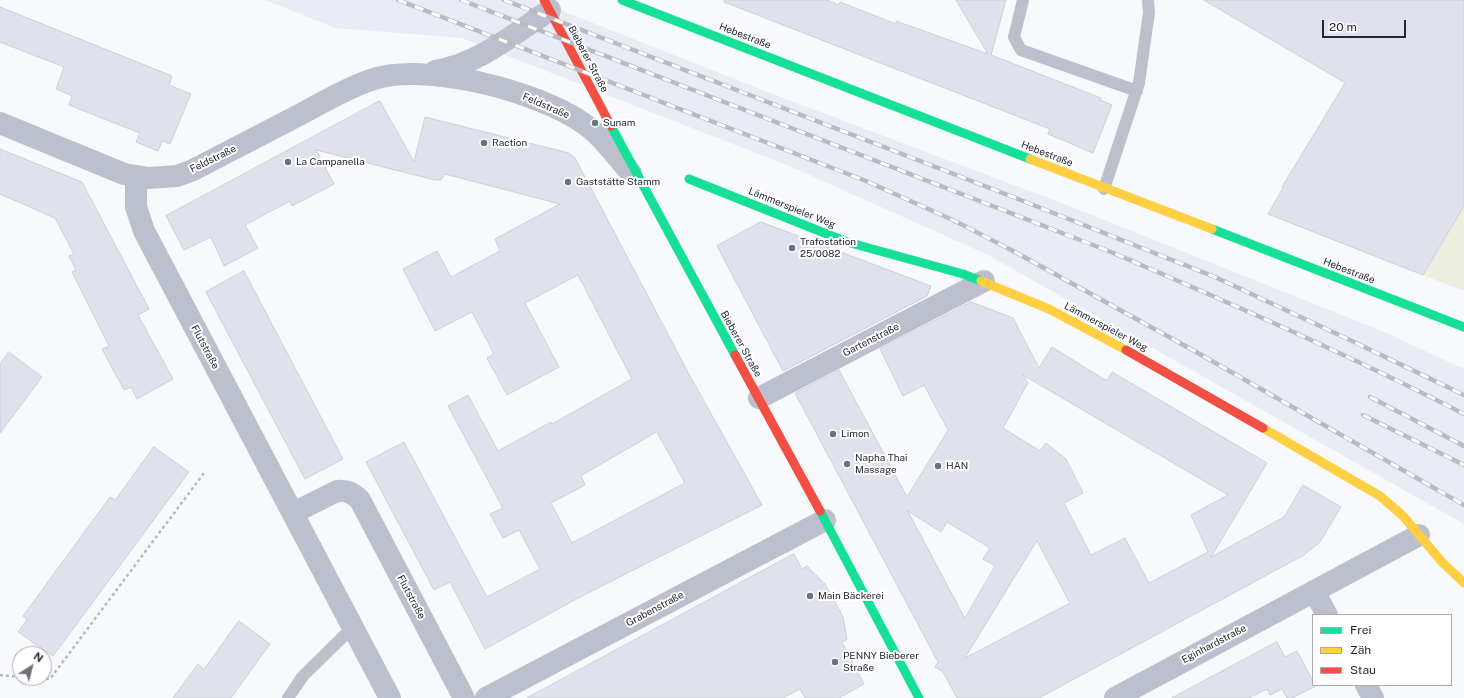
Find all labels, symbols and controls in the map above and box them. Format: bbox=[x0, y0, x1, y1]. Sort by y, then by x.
scale bar bbox=[1324, 12, 1408, 38]
text: 20 m bbox=[1329, 20, 1357, 34]
street label: Hebestraße bbox=[717, 21, 773, 51]
street label: Bieberer Straße bbox=[565, 24, 611, 94]
street label: Feldstraße bbox=[521, 91, 571, 121]
place label: Sunam bbox=[603, 117, 636, 129]
marker: Sunam bbox=[590, 118, 600, 128]
place label: Raction bbox=[492, 137, 527, 149]
marker: Raction bbox=[479, 138, 489, 148]
street label: Hebestraße bbox=[1019, 139, 1075, 169]
street label: Feldstraße bbox=[188, 143, 238, 175]
place label: La Campanella bbox=[296, 156, 365, 168]
marker: La Campanella bbox=[283, 157, 293, 167]
place label: Gaststätte Stamm bbox=[576, 176, 660, 188]
marker: Gaststätte Stamm bbox=[563, 177, 573, 187]
street label: Lämmerspieler Weg bbox=[747, 185, 837, 231]
place label: Trafostation 25/0082 bbox=[800, 236, 856, 260]
marker: Trafostation 25/0082 bbox=[787, 243, 797, 253]
street label: Hebestraße bbox=[1321, 256, 1377, 286]
street label: Lämmerspieler Weg bbox=[1062, 300, 1150, 354]
street label: Bieberer Straße bbox=[718, 309, 764, 379]
street label: Gartenstraße bbox=[841, 321, 901, 359]
street label: Flutstraße bbox=[188, 323, 222, 371]
place label: Limon bbox=[841, 428, 869, 440]
marker: Limon bbox=[828, 429, 838, 439]
place label: Napha Thai Massage bbox=[855, 452, 907, 476]
marker: Napha Thai Massage bbox=[842, 459, 852, 469]
place label: HAN bbox=[946, 460, 968, 472]
marker: HAN bbox=[933, 461, 943, 471]
street label: Flutstraße bbox=[394, 573, 428, 621]
street label: Grabenstraße bbox=[624, 589, 686, 629]
place label: Main Bäckerei bbox=[818, 590, 884, 602]
marker: Main Bäckerei bbox=[805, 591, 815, 601]
legend bbox=[1312, 614, 1452, 686]
street label: Eginhardstraße bbox=[1180, 622, 1248, 666]
text: Frei bbox=[1350, 623, 1372, 637]
text: Zäh bbox=[1350, 643, 1371, 657]
north arrow bbox=[12, 646, 52, 686]
text: N bbox=[31, 650, 45, 664]
place label: PENNY Bieberer Straße bbox=[843, 650, 919, 674]
marker: PENNY Bieberer Straße bbox=[830, 657, 840, 667]
text: Stau bbox=[1350, 663, 1376, 677]

